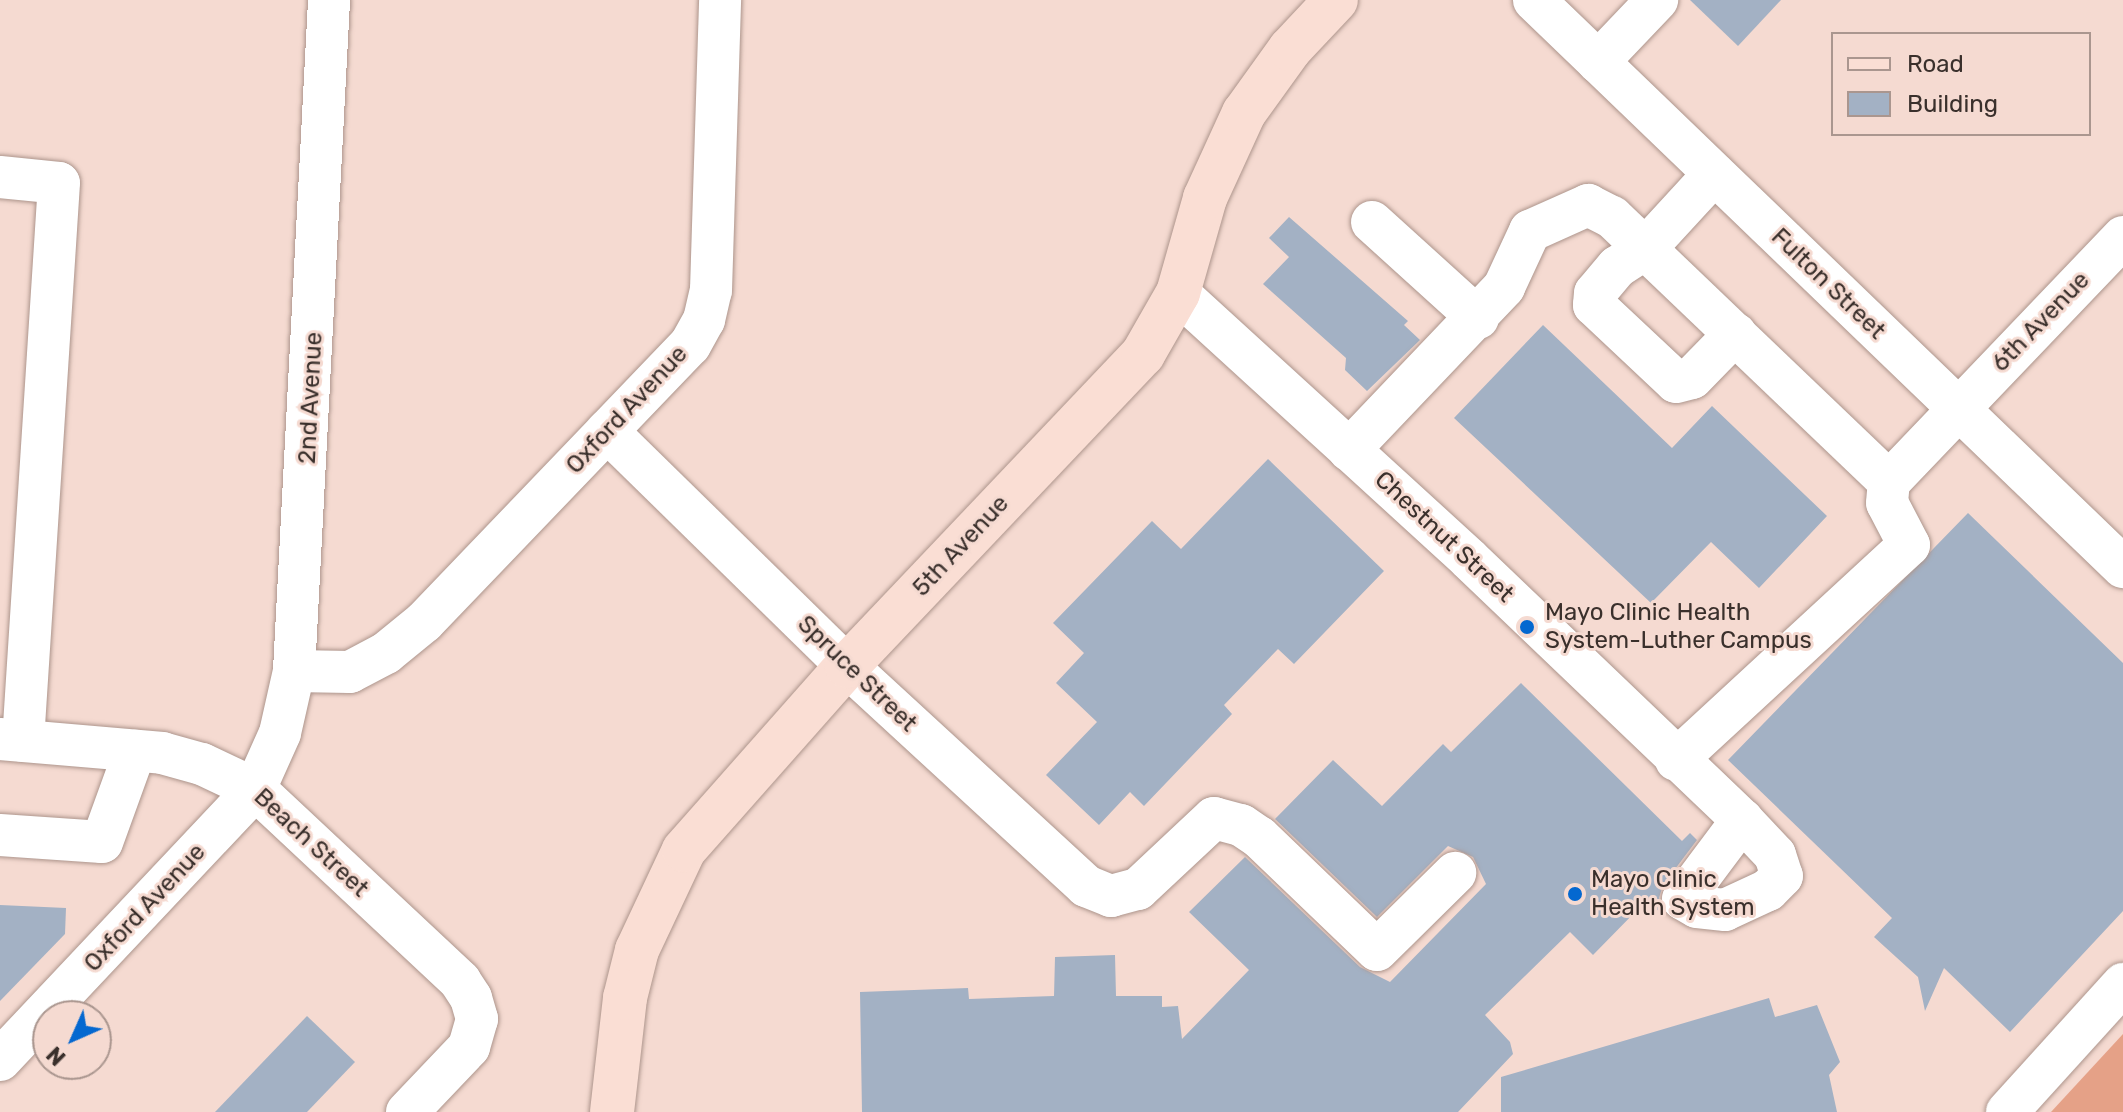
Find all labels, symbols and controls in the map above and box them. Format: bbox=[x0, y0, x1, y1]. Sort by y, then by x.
legend bbox=[1831, 32, 2091, 136]
text: Road bbox=[1907, 50, 1964, 78]
text: Building bbox=[1907, 90, 1998, 118]
street label: Fulton Street bbox=[1765, 223, 1891, 345]
street label: 6th Avenue bbox=[1986, 266, 2096, 378]
street label: 2nd Avenue bbox=[293, 331, 329, 465]
street label: Oxford Avenue bbox=[560, 340, 694, 480]
street label: Chestnut Street bbox=[1369, 465, 1519, 609]
street label: 5th Avenue bbox=[907, 489, 1015, 603]
place label: Mayo Clinic Health System-Luther Campus bbox=[1545, 599, 1812, 655]
street label: Spruce Street bbox=[791, 610, 923, 738]
marker: Mayo Clinic Health System-Luther Campus bbox=[1516, 616, 1538, 638]
street label: Beach Street bbox=[248, 783, 374, 903]
street label: Oxford Avenue bbox=[78, 838, 212, 978]
place label: Mayo Clinic Health System bbox=[1591, 866, 1755, 922]
marker: Mayo Clinic Health System bbox=[1566, 885, 1584, 903]
north arrow bbox=[32, 1000, 112, 1080]
text: N bbox=[41, 1041, 71, 1071]

